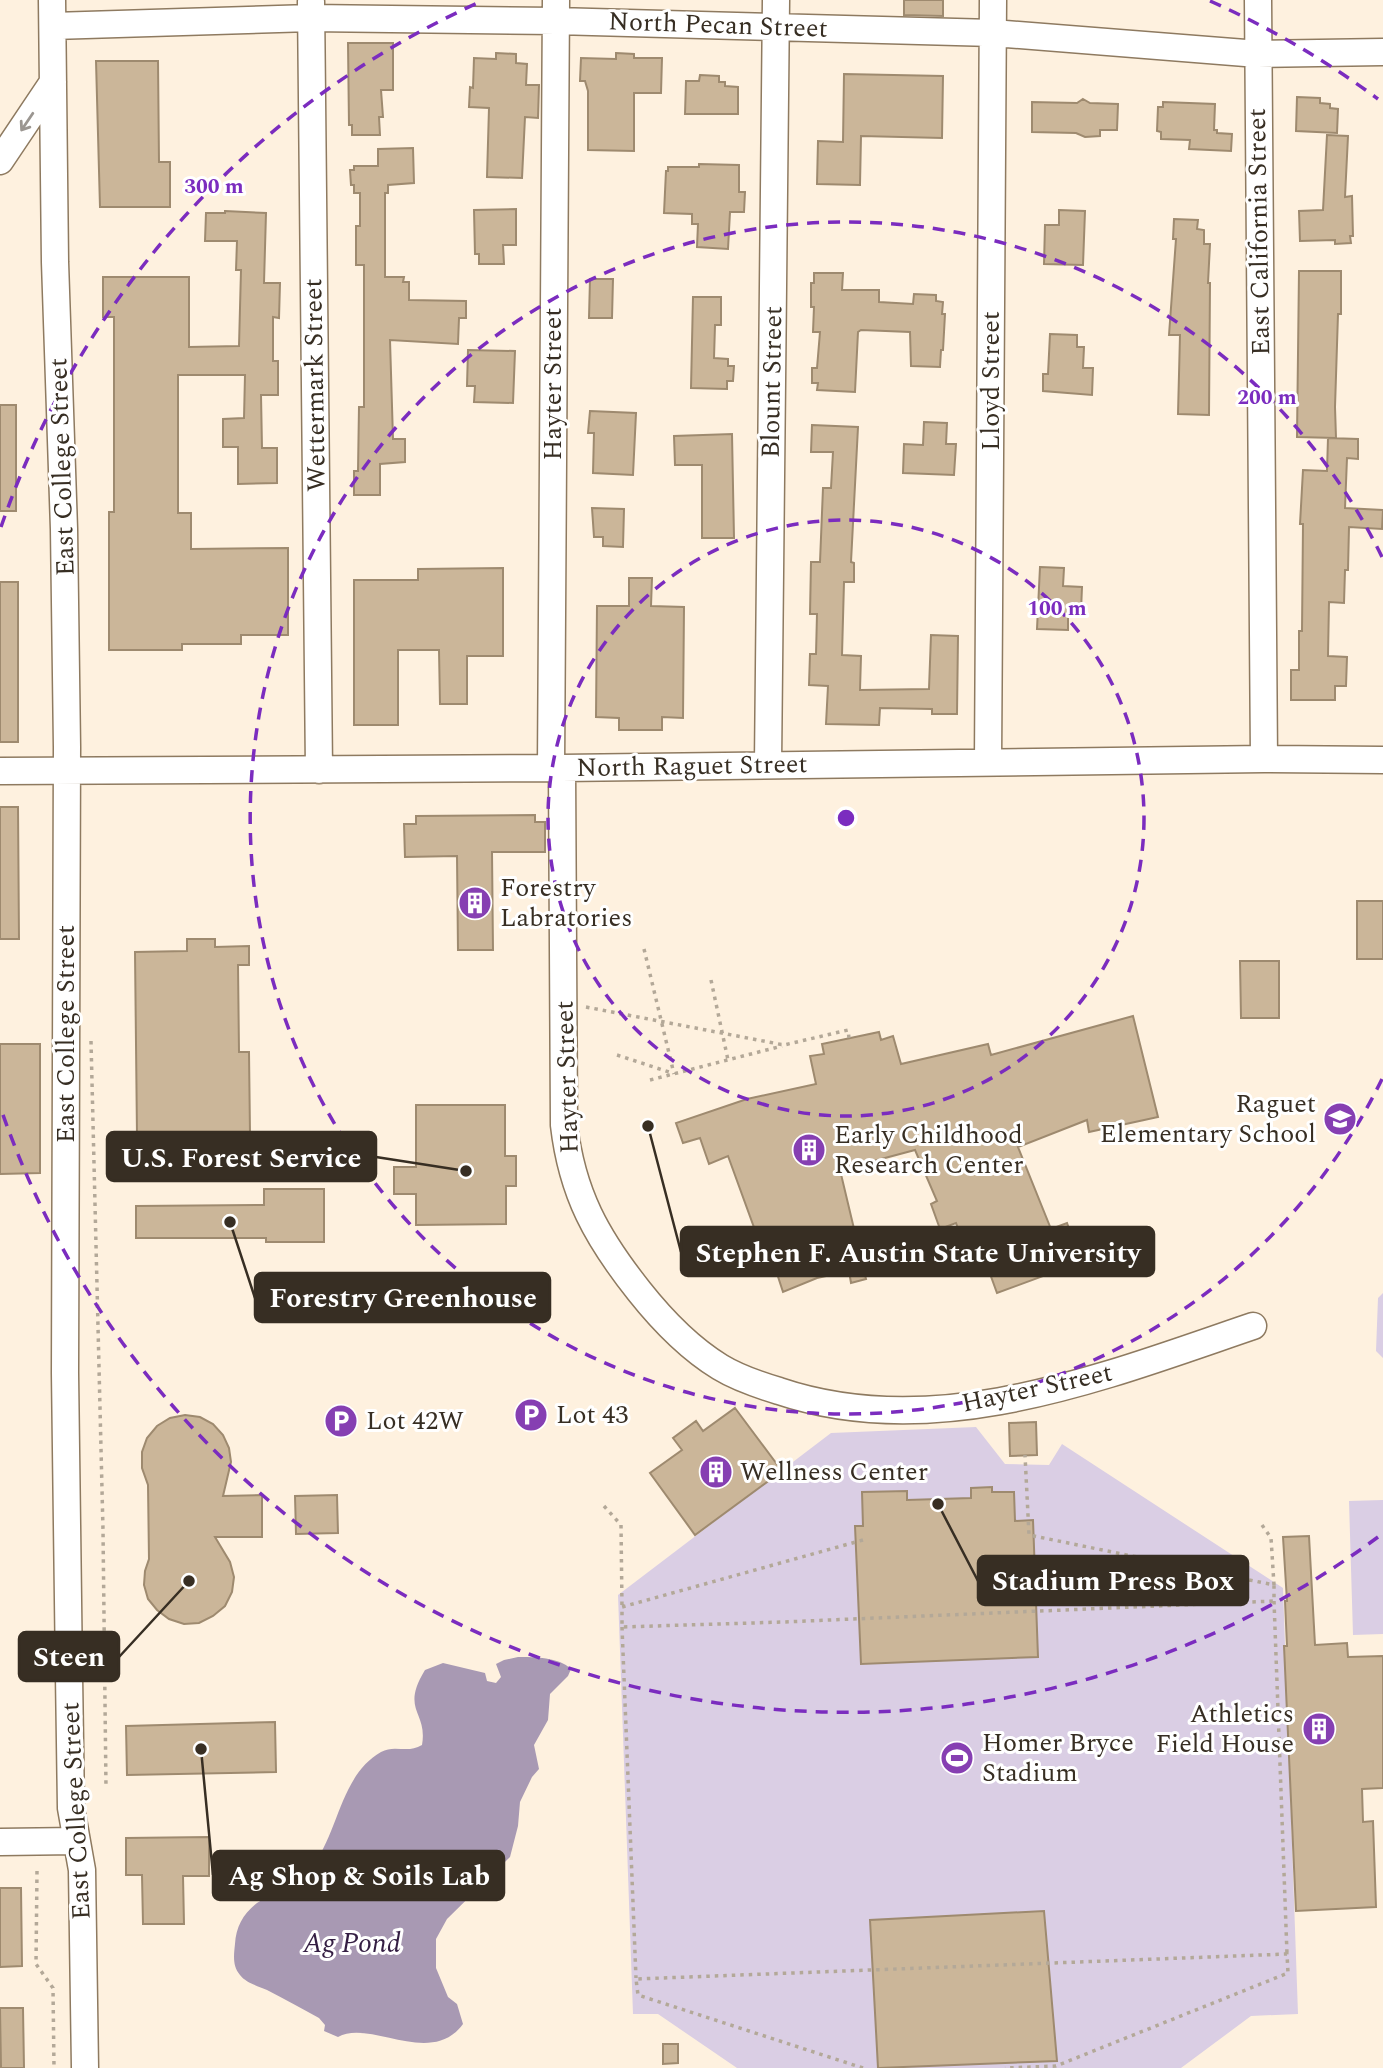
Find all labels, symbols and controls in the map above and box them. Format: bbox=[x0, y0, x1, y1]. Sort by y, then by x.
street label: North Pecan Street bbox=[608, 1, 828, 49]
street label: East California Street bbox=[1237, 108, 1281, 356]
one-way arrow bbox=[20, 112, 34, 131]
text: 300 m bbox=[184, 171, 244, 203]
street label: Wettermark Street bbox=[293, 278, 337, 492]
street label: Blount Street bbox=[751, 306, 793, 458]
street label: Hayter Street bbox=[533, 308, 573, 460]
street label: Lloyd Street bbox=[971, 311, 1011, 451]
street label: East College Street bbox=[38, 357, 86, 577]
text: 200 m bbox=[1237, 382, 1297, 414]
text: 100 m bbox=[1027, 593, 1087, 625]
street label: North Raguet Street bbox=[576, 744, 808, 788]
centre of rings bbox=[834, 806, 858, 830]
place label: Forestry Labratories bbox=[500, 868, 632, 938]
building icon: Forestry Labratories bbox=[456, 884, 494, 922]
street label: East College Street bbox=[46, 925, 86, 1143]
street label: Hayter Street bbox=[544, 1000, 590, 1154]
place label: Raguet Elementary School bbox=[1100, 1084, 1316, 1154]
school or university icon: Raguet Elementary School bbox=[1321, 1100, 1359, 1138]
place label: Early Childhood Research Center bbox=[834, 1115, 1024, 1185]
building icon: Early Childhood Research Center bbox=[790, 1131, 828, 1169]
callout: U.S. Forest Service bbox=[107, 1132, 376, 1181]
text: U.S. Forest Service bbox=[121, 1137, 361, 1180]
callout: Stephen F. Austin State University bbox=[681, 1227, 1154, 1276]
text: Stephen F. Austin State University bbox=[695, 1232, 1142, 1275]
callout: Forestry Greenhouse bbox=[255, 1273, 550, 1322]
text: Forestry Greenhouse bbox=[269, 1277, 537, 1320]
street label: Hayter Street bbox=[958, 1353, 1116, 1423]
place label: Lot 43 bbox=[556, 1395, 628, 1435]
parking icon: Lot 43 bbox=[512, 1396, 550, 1434]
place label: Lot 42W bbox=[366, 1401, 464, 1441]
parking icon: Lot 42W bbox=[322, 1402, 360, 1440]
place label: Wellness Center bbox=[740, 1452, 928, 1492]
building icon: Wellness Center bbox=[697, 1453, 735, 1491]
callout: Stadium Press Box bbox=[978, 1556, 1248, 1605]
text: Stadium Press Box bbox=[992, 1560, 1234, 1603]
callout: Steen bbox=[19, 1632, 119, 1681]
text: Steen bbox=[33, 1636, 105, 1679]
place label: Athletics Field House bbox=[1155, 1694, 1294, 1764]
street label: East College Street bbox=[50, 1701, 102, 1921]
building icon: Athletics Field House bbox=[1300, 1710, 1338, 1748]
place label: Homer Bryce Stadium bbox=[982, 1723, 1134, 1793]
sports icon: Homer Bryce Stadium bbox=[938, 1739, 976, 1777]
callout: Ag Shop & Soils Lab bbox=[213, 1851, 504, 1900]
text: Ag Shop & Soils Lab bbox=[228, 1855, 490, 1898]
water label: Ag Pond bbox=[302, 1922, 401, 1965]

